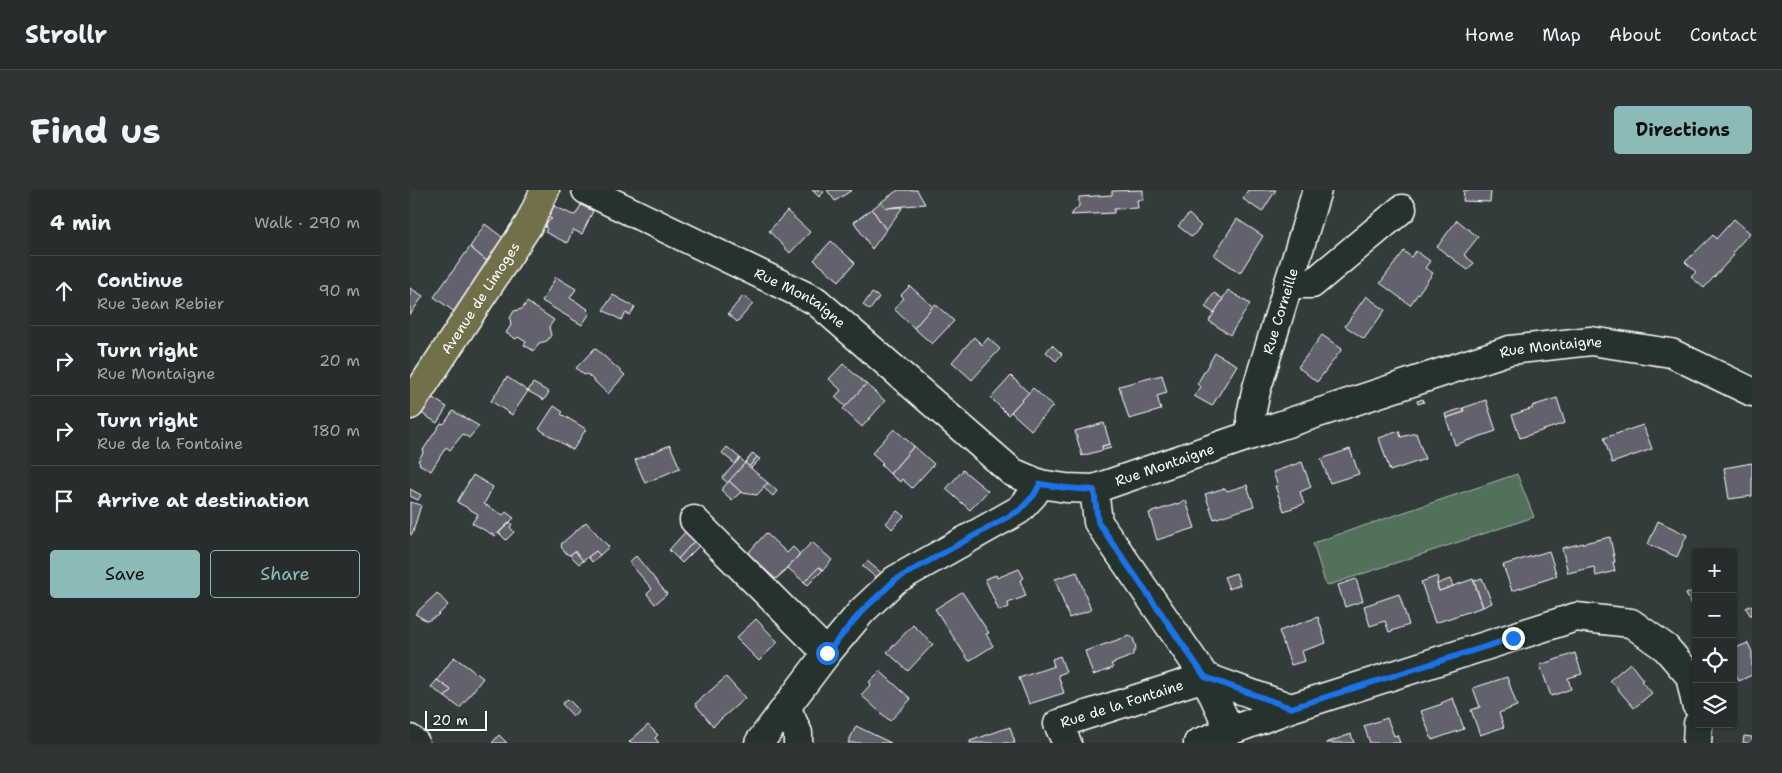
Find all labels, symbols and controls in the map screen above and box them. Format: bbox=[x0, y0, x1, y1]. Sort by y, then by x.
text: Strollr bbox=[25, 19, 107, 51]
text: Home bbox=[1465, 23, 1514, 47]
text: Map bbox=[1542, 23, 1581, 47]
text: About bbox=[1609, 23, 1662, 47]
text: Contact bbox=[1690, 23, 1757, 47]
button: Directions bbox=[1614, 106, 1752, 154]
text: Find us bbox=[30, 107, 161, 154]
text: 4 min bbox=[50, 209, 111, 237]
text: Walk · 290 m bbox=[254, 212, 360, 233]
street label: Avenue de Limoges bbox=[437, 239, 524, 357]
street label: Rue Montaigne bbox=[752, 264, 849, 332]
street label: Rue Corneille bbox=[1259, 266, 1302, 356]
text: Continue bbox=[97, 268, 183, 293]
icon: ahead bbox=[50, 277, 78, 305]
text: 90 m bbox=[319, 280, 360, 301]
text: Rue Jean Rebier bbox=[97, 293, 224, 314]
street label: Rue Montaigne bbox=[1497, 332, 1604, 362]
text: Turn right bbox=[97, 338, 198, 363]
icon: right bbox=[50, 347, 78, 375]
text: 20 m bbox=[319, 350, 360, 371]
text: Rue Montaigne bbox=[97, 363, 215, 384]
text: Turn right bbox=[97, 408, 198, 433]
icon: right bbox=[50, 417, 78, 445]
text: 180 m bbox=[312, 420, 360, 441]
text: Rue de la Fontaine bbox=[97, 433, 243, 454]
street label: Rue Montaigne bbox=[1113, 439, 1217, 490]
icon: arrive bbox=[50, 487, 78, 515]
text: Arrive at destination bbox=[97, 488, 309, 513]
map controls bbox=[1692, 548, 1737, 728]
button: + bbox=[1692, 548, 1737, 593]
button: Save bbox=[50, 550, 200, 598]
button: Share bbox=[210, 550, 360, 598]
button: − bbox=[1692, 593, 1737, 638]
route end bbox=[1502, 627, 1525, 650]
button: locate bbox=[1692, 638, 1737, 683]
route start bbox=[816, 642, 839, 665]
street label: Rue de la Fontaine bbox=[1058, 676, 1186, 732]
button: layers bbox=[1692, 683, 1737, 728]
scale bar bbox=[425, 708, 488, 731]
text: 20 m bbox=[432, 711, 468, 729]

